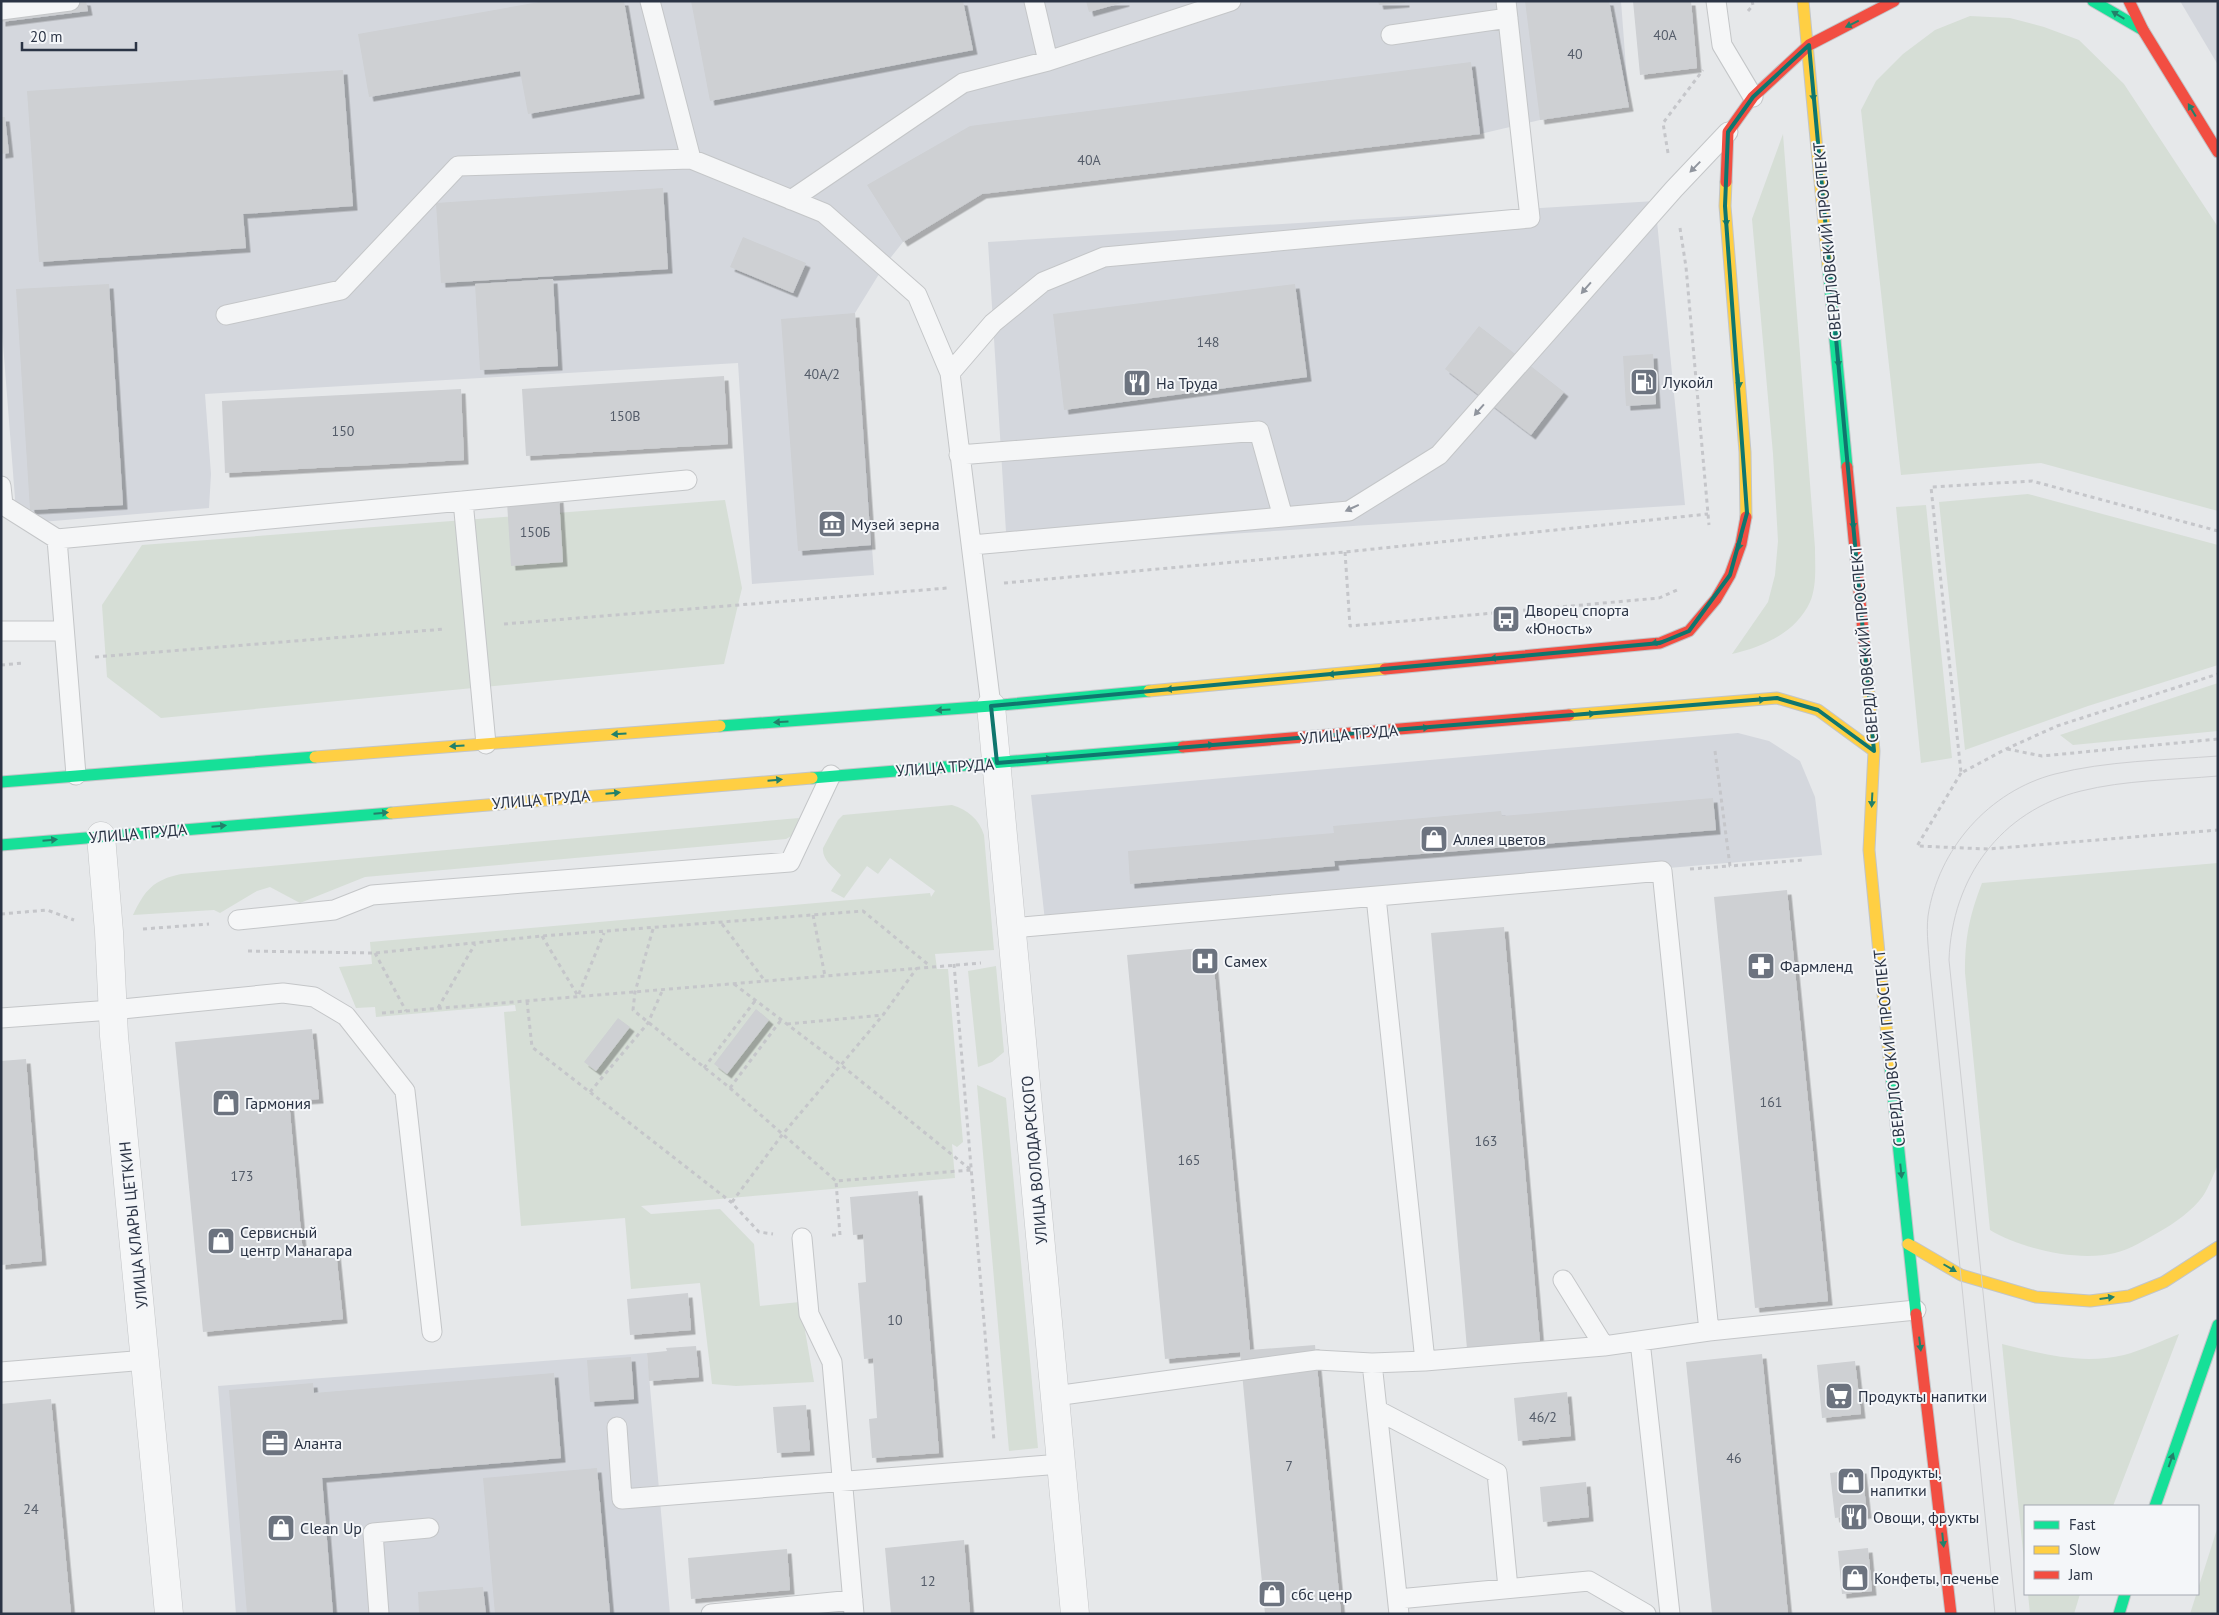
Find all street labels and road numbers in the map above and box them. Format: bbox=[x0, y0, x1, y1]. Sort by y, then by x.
street label: СВЕРДЛОВСКИЙ ПРОСПЕКТ bbox=[1808, 141, 1846, 341]
street label: СВЕРДЛОВСКИЙ ПРОСПЕКТ bbox=[1845, 544, 1883, 744]
street label: УЛИЦА ТРУДА bbox=[1299, 720, 1400, 748]
street label: УЛИЦА ТРУДА bbox=[895, 754, 995, 780]
street label: УЛИЦА ТРУДА bbox=[491, 785, 592, 813]
street label: УЛИЦА ТРУДА bbox=[88, 819, 189, 847]
street label: СВЕРДЛОВСКИЙ ПРОСПЕКТ bbox=[1869, 948, 1909, 1148]
street label: УЛИЦА ВОЛОДАРСКОГО bbox=[1017, 1075, 1051, 1245]
street label: УЛИЦА КЛАРЫ ЦЕТКИН bbox=[114, 1140, 152, 1310]

